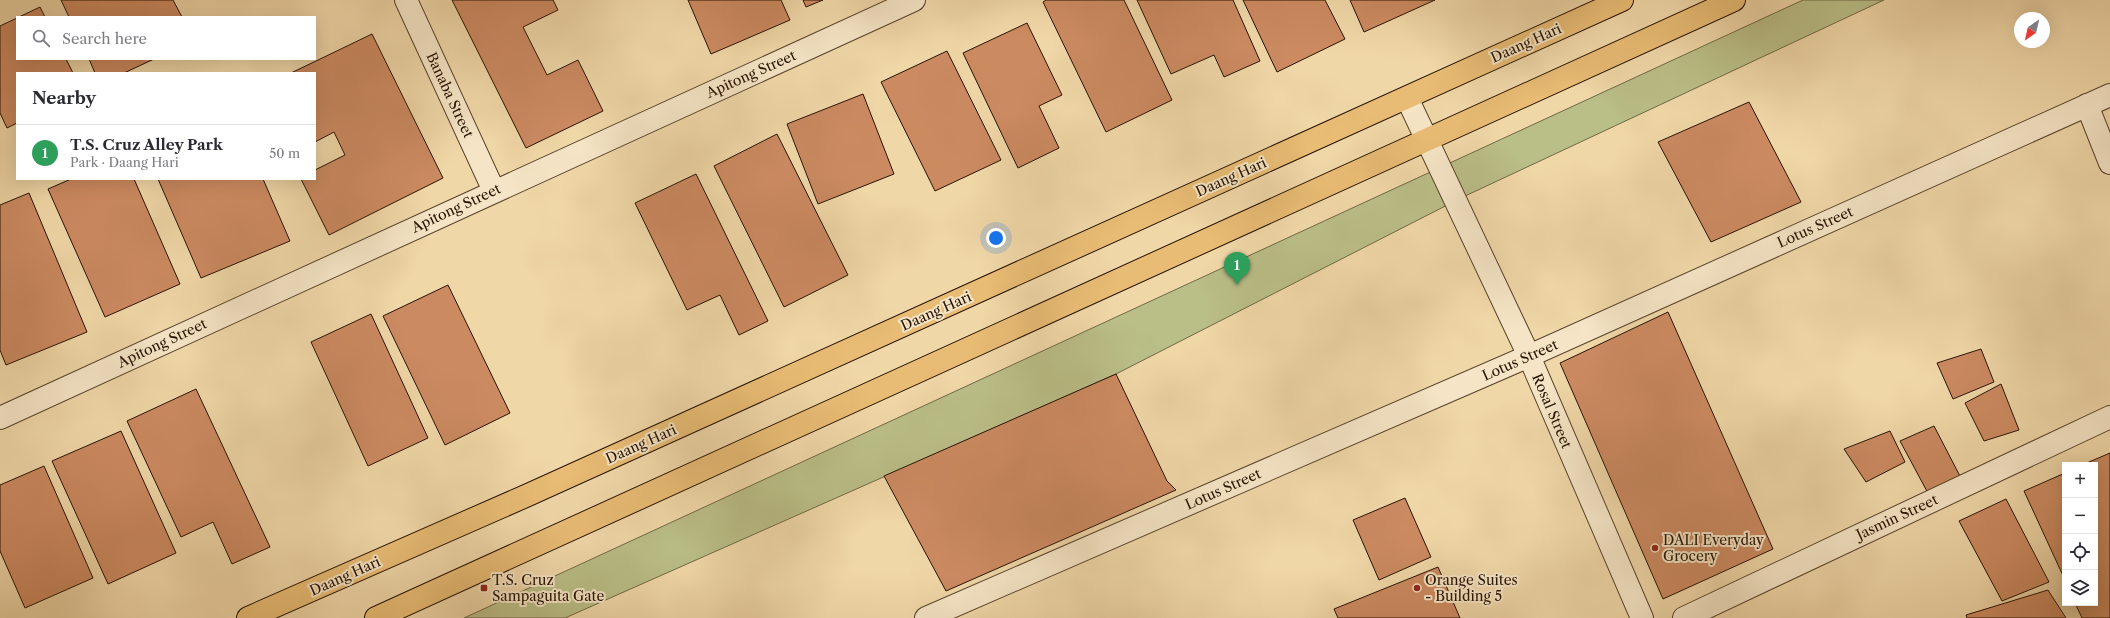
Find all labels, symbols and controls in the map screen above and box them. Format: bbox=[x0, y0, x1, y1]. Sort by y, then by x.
north arrow bbox=[2014, 12, 2050, 48]
search box bbox=[16, 16, 316, 60]
street label: Daang Hari bbox=[1488, 19, 1564, 67]
icon: search bbox=[30, 27, 52, 49]
text: Search here bbox=[62, 29, 147, 48]
street label: Apitong Street bbox=[702, 46, 799, 102]
street label: Banaba Street bbox=[422, 49, 478, 141]
text: Nearby bbox=[32, 88, 96, 108]
text: T.S. Cruz Alley Park bbox=[70, 135, 223, 154]
text: 1 bbox=[42, 145, 48, 161]
text: 50 m bbox=[269, 145, 300, 161]
street label: Daang Hari bbox=[1193, 153, 1269, 201]
text: Park · Daang Hari bbox=[70, 154, 179, 170]
street label: Apitong Street bbox=[408, 179, 504, 237]
street label: Lotus Street bbox=[1774, 202, 1856, 252]
your location bbox=[986, 228, 1006, 248]
pin: 1 bbox=[1224, 252, 1250, 285]
street label: Daang Hari bbox=[898, 287, 974, 335]
street label: Apitong Street bbox=[114, 314, 210, 372]
street label: Lotus Street bbox=[1479, 335, 1561, 385]
street label: Rosal Street bbox=[1528, 371, 1576, 451]
street label: Daang Hari bbox=[603, 420, 679, 468]
map controls bbox=[2062, 462, 2098, 606]
button: + bbox=[2062, 462, 2098, 498]
street label: Lotus Street bbox=[1182, 464, 1264, 514]
street label: Jasmin Street bbox=[1852, 490, 1941, 545]
button: − bbox=[2062, 498, 2098, 534]
place label: DALI Everyday Grocery bbox=[1663, 531, 1764, 565]
button: locate bbox=[2062, 534, 2098, 570]
marker: DALI Everyday Grocery bbox=[1650, 543, 1660, 553]
street label: Daang Hari bbox=[307, 552, 383, 600]
button: layers bbox=[2062, 570, 2098, 606]
place label: T.S. Cruz Sampaguita Gate bbox=[492, 571, 605, 605]
place label: Orange Suites - Building 5 bbox=[1425, 571, 1518, 605]
marker: T.S. Cruz Sampaguita Gate bbox=[479, 583, 489, 593]
marker: Orange Suites - Building 5 bbox=[1412, 583, 1422, 593]

